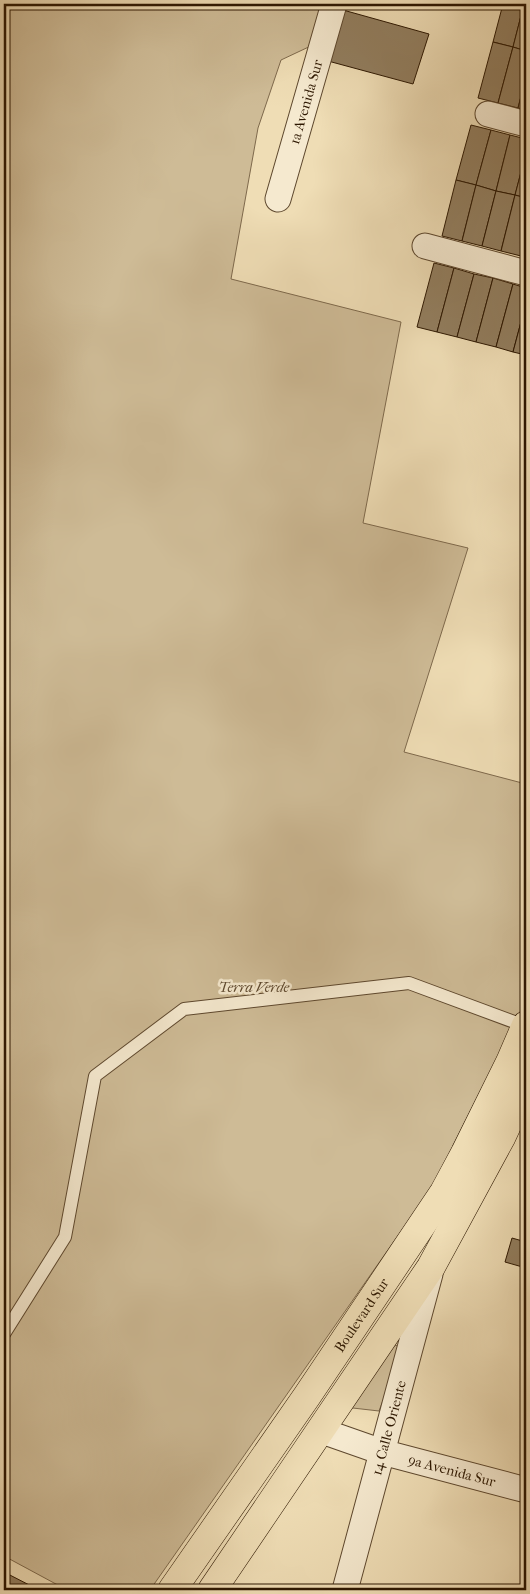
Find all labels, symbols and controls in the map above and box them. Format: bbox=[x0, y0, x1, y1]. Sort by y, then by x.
street label: 1a Avenida Sur bbox=[286, 58, 327, 146]
park label: Terra Verde bbox=[219, 979, 290, 996]
street label: Boulevard Sur bbox=[331, 1275, 393, 1355]
street label: 14 Calle Oriente bbox=[368, 1378, 410, 1477]
street label: 9a Avenida Sur bbox=[406, 1451, 497, 1491]

